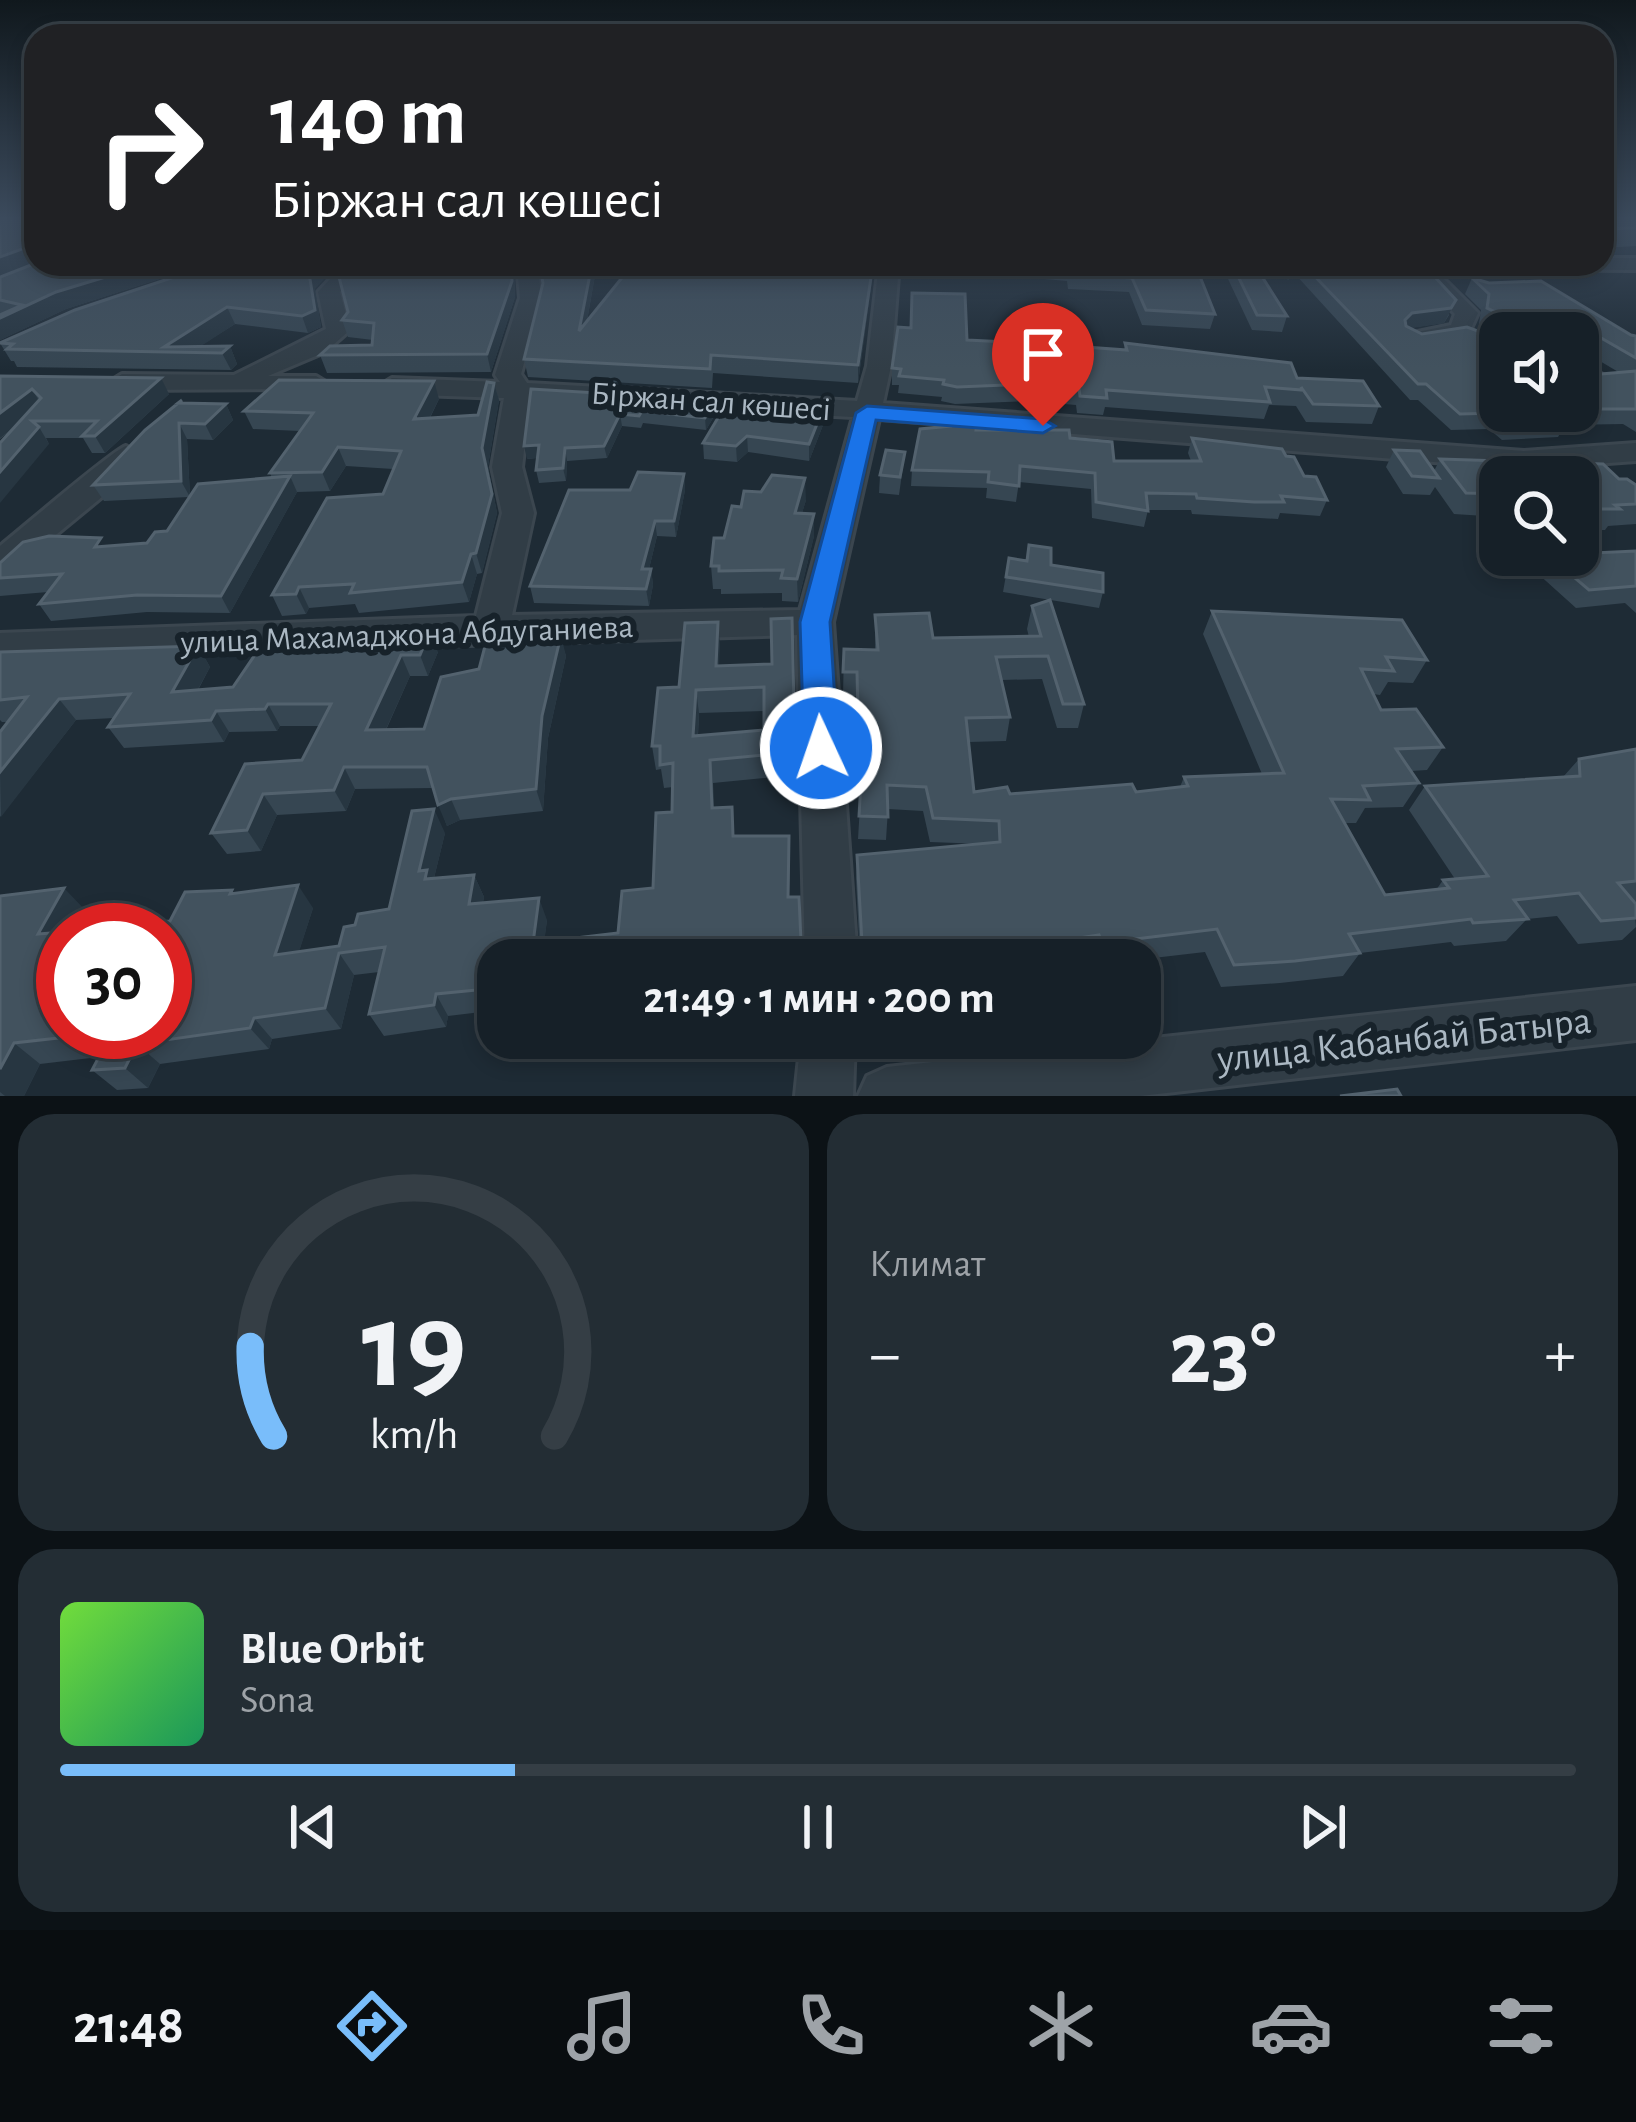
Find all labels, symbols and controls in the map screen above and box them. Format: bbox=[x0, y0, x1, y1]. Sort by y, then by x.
icon: right bbox=[72, 72, 228, 228]
text: 140 m bbox=[270, 76, 467, 160]
text: Біржан сал көшесі bbox=[270, 174, 663, 228]
pin bbox=[992, 303, 1094, 426]
map controls bbox=[1479, 312, 1599, 576]
button: sound bbox=[1479, 312, 1599, 432]
icon: arrive bbox=[1010, 321, 1076, 387]
street label: Біржан сал көшесі bbox=[590, 378, 832, 427]
button: search bbox=[1479, 456, 1599, 576]
street label: улица Махамаджона Абдуганиева bbox=[179, 611, 634, 660]
position arrow bbox=[758, 685, 884, 811]
speed limit sign: 30 bbox=[36, 903, 192, 1059]
text: 21:49 · 1 мин · 200 m bbox=[643, 976, 995, 1021]
street label: улица Кабанбай Батыра bbox=[1214, 1001, 1593, 1080]
text: Климат bbox=[869, 1245, 985, 1284]
text: 19 bbox=[361, 1285, 466, 1410]
text: 23° bbox=[1169, 1310, 1276, 1400]
text: − bbox=[869, 1322, 901, 1388]
text: + bbox=[1544, 1322, 1576, 1388]
text: km/h bbox=[369, 1413, 458, 1456]
text: Blue Orbit bbox=[240, 1627, 424, 1672]
text: Sona bbox=[240, 1681, 315, 1720]
icon: previous bbox=[280, 1794, 346, 1860]
icon: pause bbox=[785, 1794, 851, 1860]
icon: next bbox=[1290, 1794, 1356, 1860]
icon: directions bbox=[330, 1984, 414, 2068]
icon: music bbox=[560, 1984, 644, 2068]
icon: phone bbox=[789, 1984, 873, 2068]
icon: climate bbox=[1019, 1984, 1103, 2068]
icon: car bbox=[1249, 1984, 1333, 2068]
icon: filters bbox=[1479, 1984, 1563, 2068]
text: 21:48 bbox=[73, 1999, 184, 2053]

